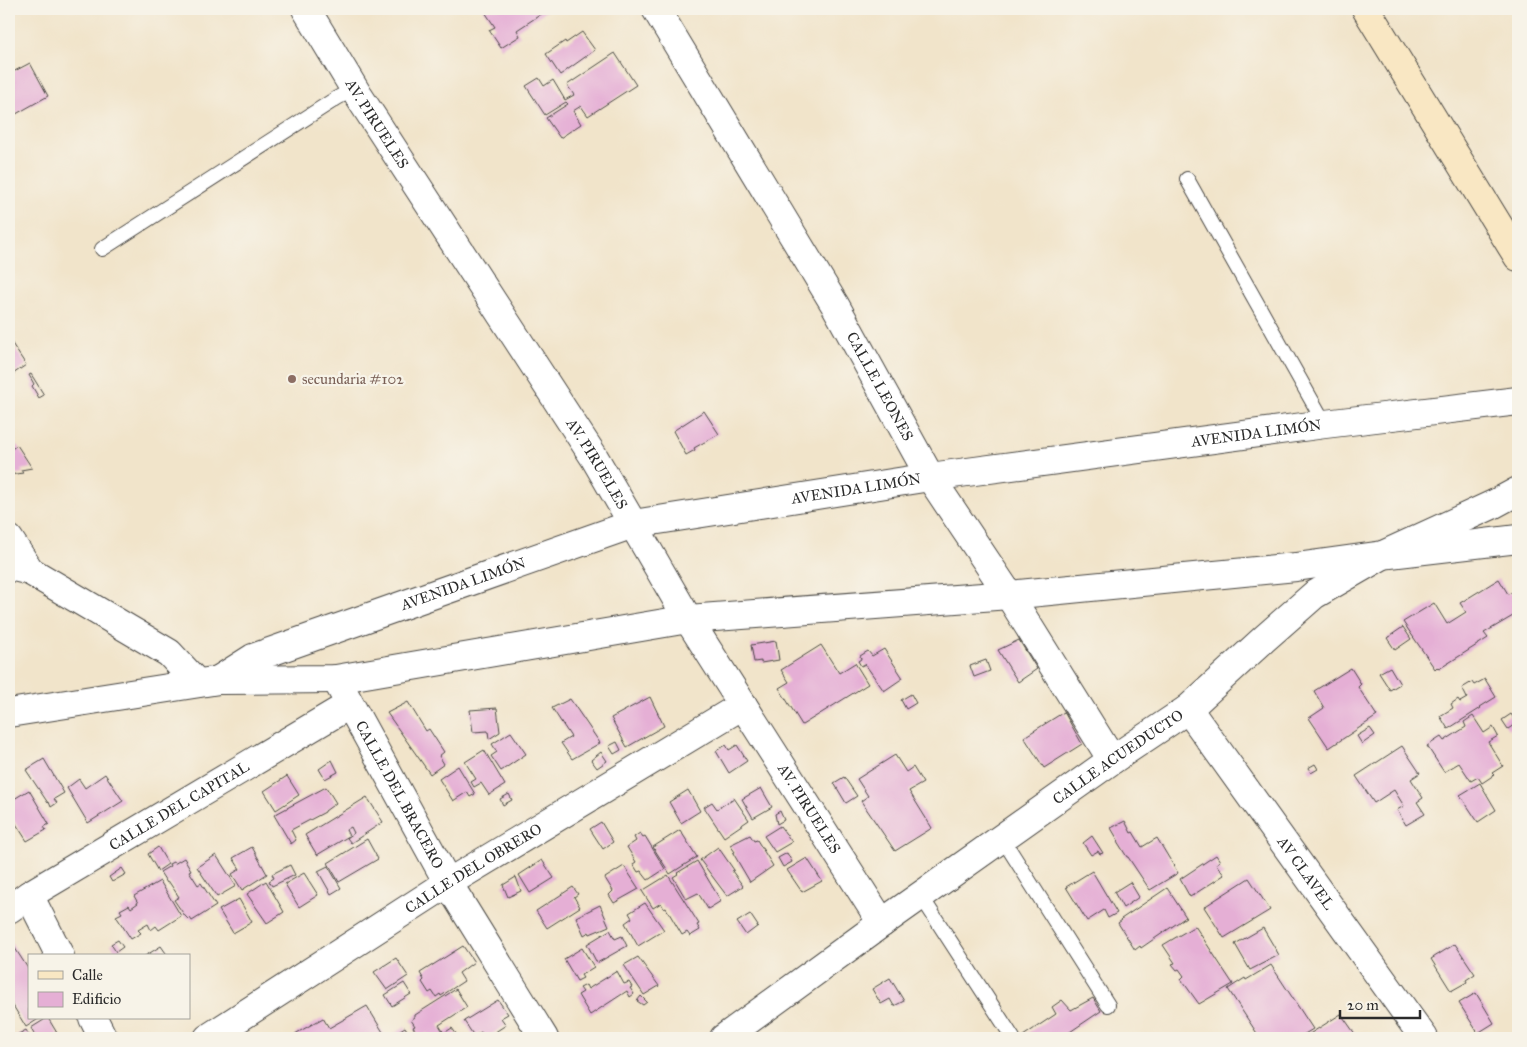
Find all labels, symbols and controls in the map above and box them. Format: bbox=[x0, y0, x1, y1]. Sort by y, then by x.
street label: AV. PIRUELES bbox=[341, 75, 412, 172]
street label: CALLE LEONES bbox=[843, 329, 917, 444]
place label: secundaria #102 bbox=[302, 370, 404, 388]
marker: secundaria #102 bbox=[286, 373, 298, 385]
street label: AV. PIRUELES bbox=[562, 414, 631, 512]
street label: AVENIDA LIMÓN bbox=[1189, 416, 1323, 451]
street label: AVENIDA LIMÓN bbox=[789, 470, 923, 508]
street label: AVENIDA LIMÓN bbox=[397, 554, 528, 614]
street label: CALLE ACUEDUCTO bbox=[1049, 706, 1187, 808]
street label: CALLE DEL BRACERO bbox=[352, 718, 447, 872]
street label: CALLE DEL CAPITAL bbox=[106, 757, 252, 854]
street label: AV. PIRUELES bbox=[773, 760, 844, 857]
street label: CALLE DEL OBRERO bbox=[402, 820, 545, 917]
street label: AV CLAVEL bbox=[1273, 832, 1338, 913]
legend bbox=[28, 954, 190, 1020]
text: Calle bbox=[72, 966, 103, 984]
scale bar bbox=[1340, 987, 1420, 1019]
text: Edificio bbox=[72, 990, 121, 1008]
text: 20 m bbox=[1347, 996, 1379, 1014]

